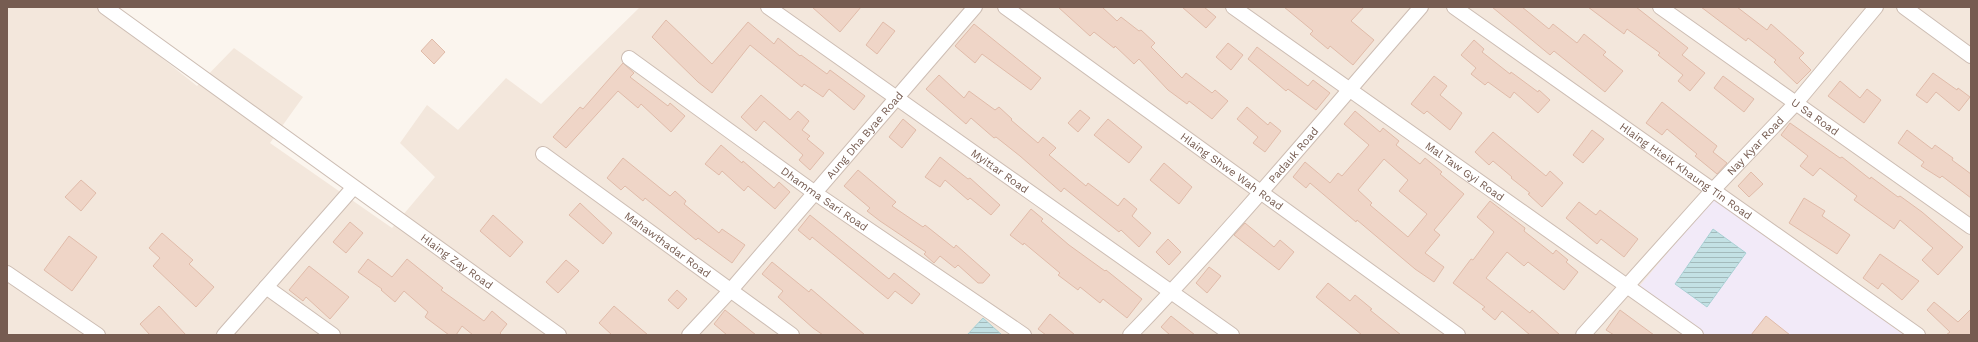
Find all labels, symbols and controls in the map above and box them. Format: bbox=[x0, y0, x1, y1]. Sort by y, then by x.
street label: Aung Dha Byae Road bbox=[824, 89, 906, 182]
street label: U Sa Road bbox=[1789, 96, 1841, 138]
street label: Nay Kyar Road bbox=[1725, 114, 1787, 178]
street label: Hlaing Hteik Khaung Tin Road bbox=[1617, 120, 1754, 222]
street label: Padauk Road bbox=[1266, 125, 1321, 186]
street label: Hlaing Shwe Wah Road bbox=[1178, 130, 1285, 213]
street label: Mal Taw Gyi Road bbox=[1423, 139, 1506, 204]
street label: Myittar Road bbox=[968, 146, 1031, 196]
street label: Dhamma Sari Road bbox=[778, 164, 870, 234]
street label: Mahawthadar Road bbox=[622, 209, 713, 281]
street label: Hlaing Zay Road bbox=[418, 231, 495, 292]

